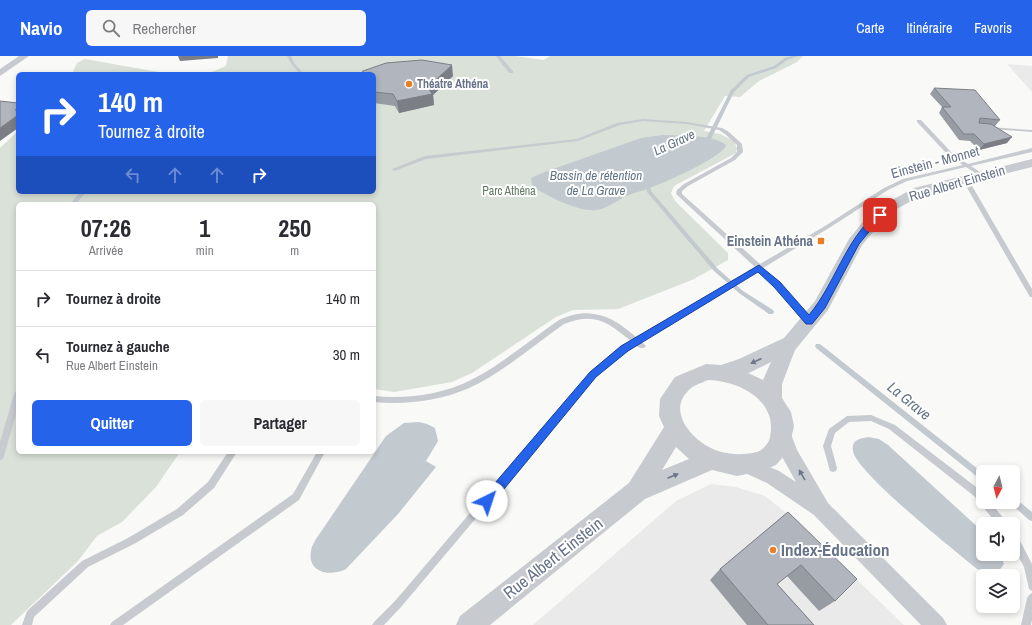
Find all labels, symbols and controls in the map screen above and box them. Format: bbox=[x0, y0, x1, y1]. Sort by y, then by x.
search box bbox=[86, 10, 366, 46]
text: Navio bbox=[20, 15, 62, 41]
icon: search bbox=[100, 17, 122, 39]
text: Rechercher bbox=[132, 18, 196, 39]
text: Carte bbox=[856, 19, 884, 37]
text: Itinéraire bbox=[906, 19, 952, 37]
text: Favoris bbox=[974, 19, 1012, 37]
place label: Théatre Athéna bbox=[417, 76, 489, 92]
marker: Théatre Athéna bbox=[404, 79, 414, 89]
text: 140 m bbox=[98, 83, 163, 121]
icon: right bbox=[32, 88, 84, 140]
text: Tournez à droite bbox=[98, 119, 205, 144]
water label: La Grave bbox=[651, 125, 698, 159]
street label: Einstein - Monnet bbox=[889, 142, 981, 182]
street label: Rue Albert Einstein bbox=[907, 161, 1007, 205]
icon: left bbox=[122, 164, 144, 186]
icon: ahead bbox=[164, 164, 186, 186]
icon: ahead bbox=[206, 164, 228, 186]
icon: right bbox=[248, 164, 270, 186]
water label: Bassin de rétention de La Grave bbox=[550, 167, 642, 199]
park label: Parc Athéna bbox=[482, 183, 536, 199]
pin bbox=[863, 198, 897, 232]
icon: arrive bbox=[869, 204, 891, 226]
text: 07:26 bbox=[81, 212, 131, 244]
text: 1 bbox=[199, 212, 210, 244]
text: 250 bbox=[278, 212, 311, 244]
place label: Einstein Athéna bbox=[727, 232, 814, 250]
marker: Einstein Athéna bbox=[816, 236, 826, 246]
text: Arrivée bbox=[89, 242, 123, 259]
text: min bbox=[196, 242, 214, 259]
text: m bbox=[290, 242, 299, 259]
icon: right bbox=[32, 288, 54, 310]
text: Tournez à droite bbox=[66, 288, 161, 309]
text: 140 m bbox=[326, 288, 360, 309]
text: Tournez à gauche bbox=[66, 336, 170, 357]
icon: left bbox=[32, 344, 54, 366]
text: 30 m bbox=[333, 344, 360, 365]
text: Rue Albert Einstein bbox=[66, 357, 158, 374]
one-way arrow bbox=[750, 358, 762, 364]
water label: La Grave bbox=[883, 377, 936, 425]
button: Quitter bbox=[32, 400, 192, 446]
button: Partager bbox=[200, 400, 360, 446]
north arrow bbox=[976, 465, 1020, 509]
map controls bbox=[976, 465, 1020, 613]
one-way arrow bbox=[798, 469, 805, 481]
one-way arrow bbox=[667, 473, 679, 480]
position arrow bbox=[466, 480, 508, 522]
street label: Rue Albert Einstein bbox=[498, 512, 607, 604]
button: sound bbox=[976, 517, 1020, 561]
place label: Index-Éducation bbox=[781, 538, 889, 561]
marker: Index-Éducation bbox=[768, 545, 778, 555]
button: layers bbox=[976, 569, 1020, 613]

